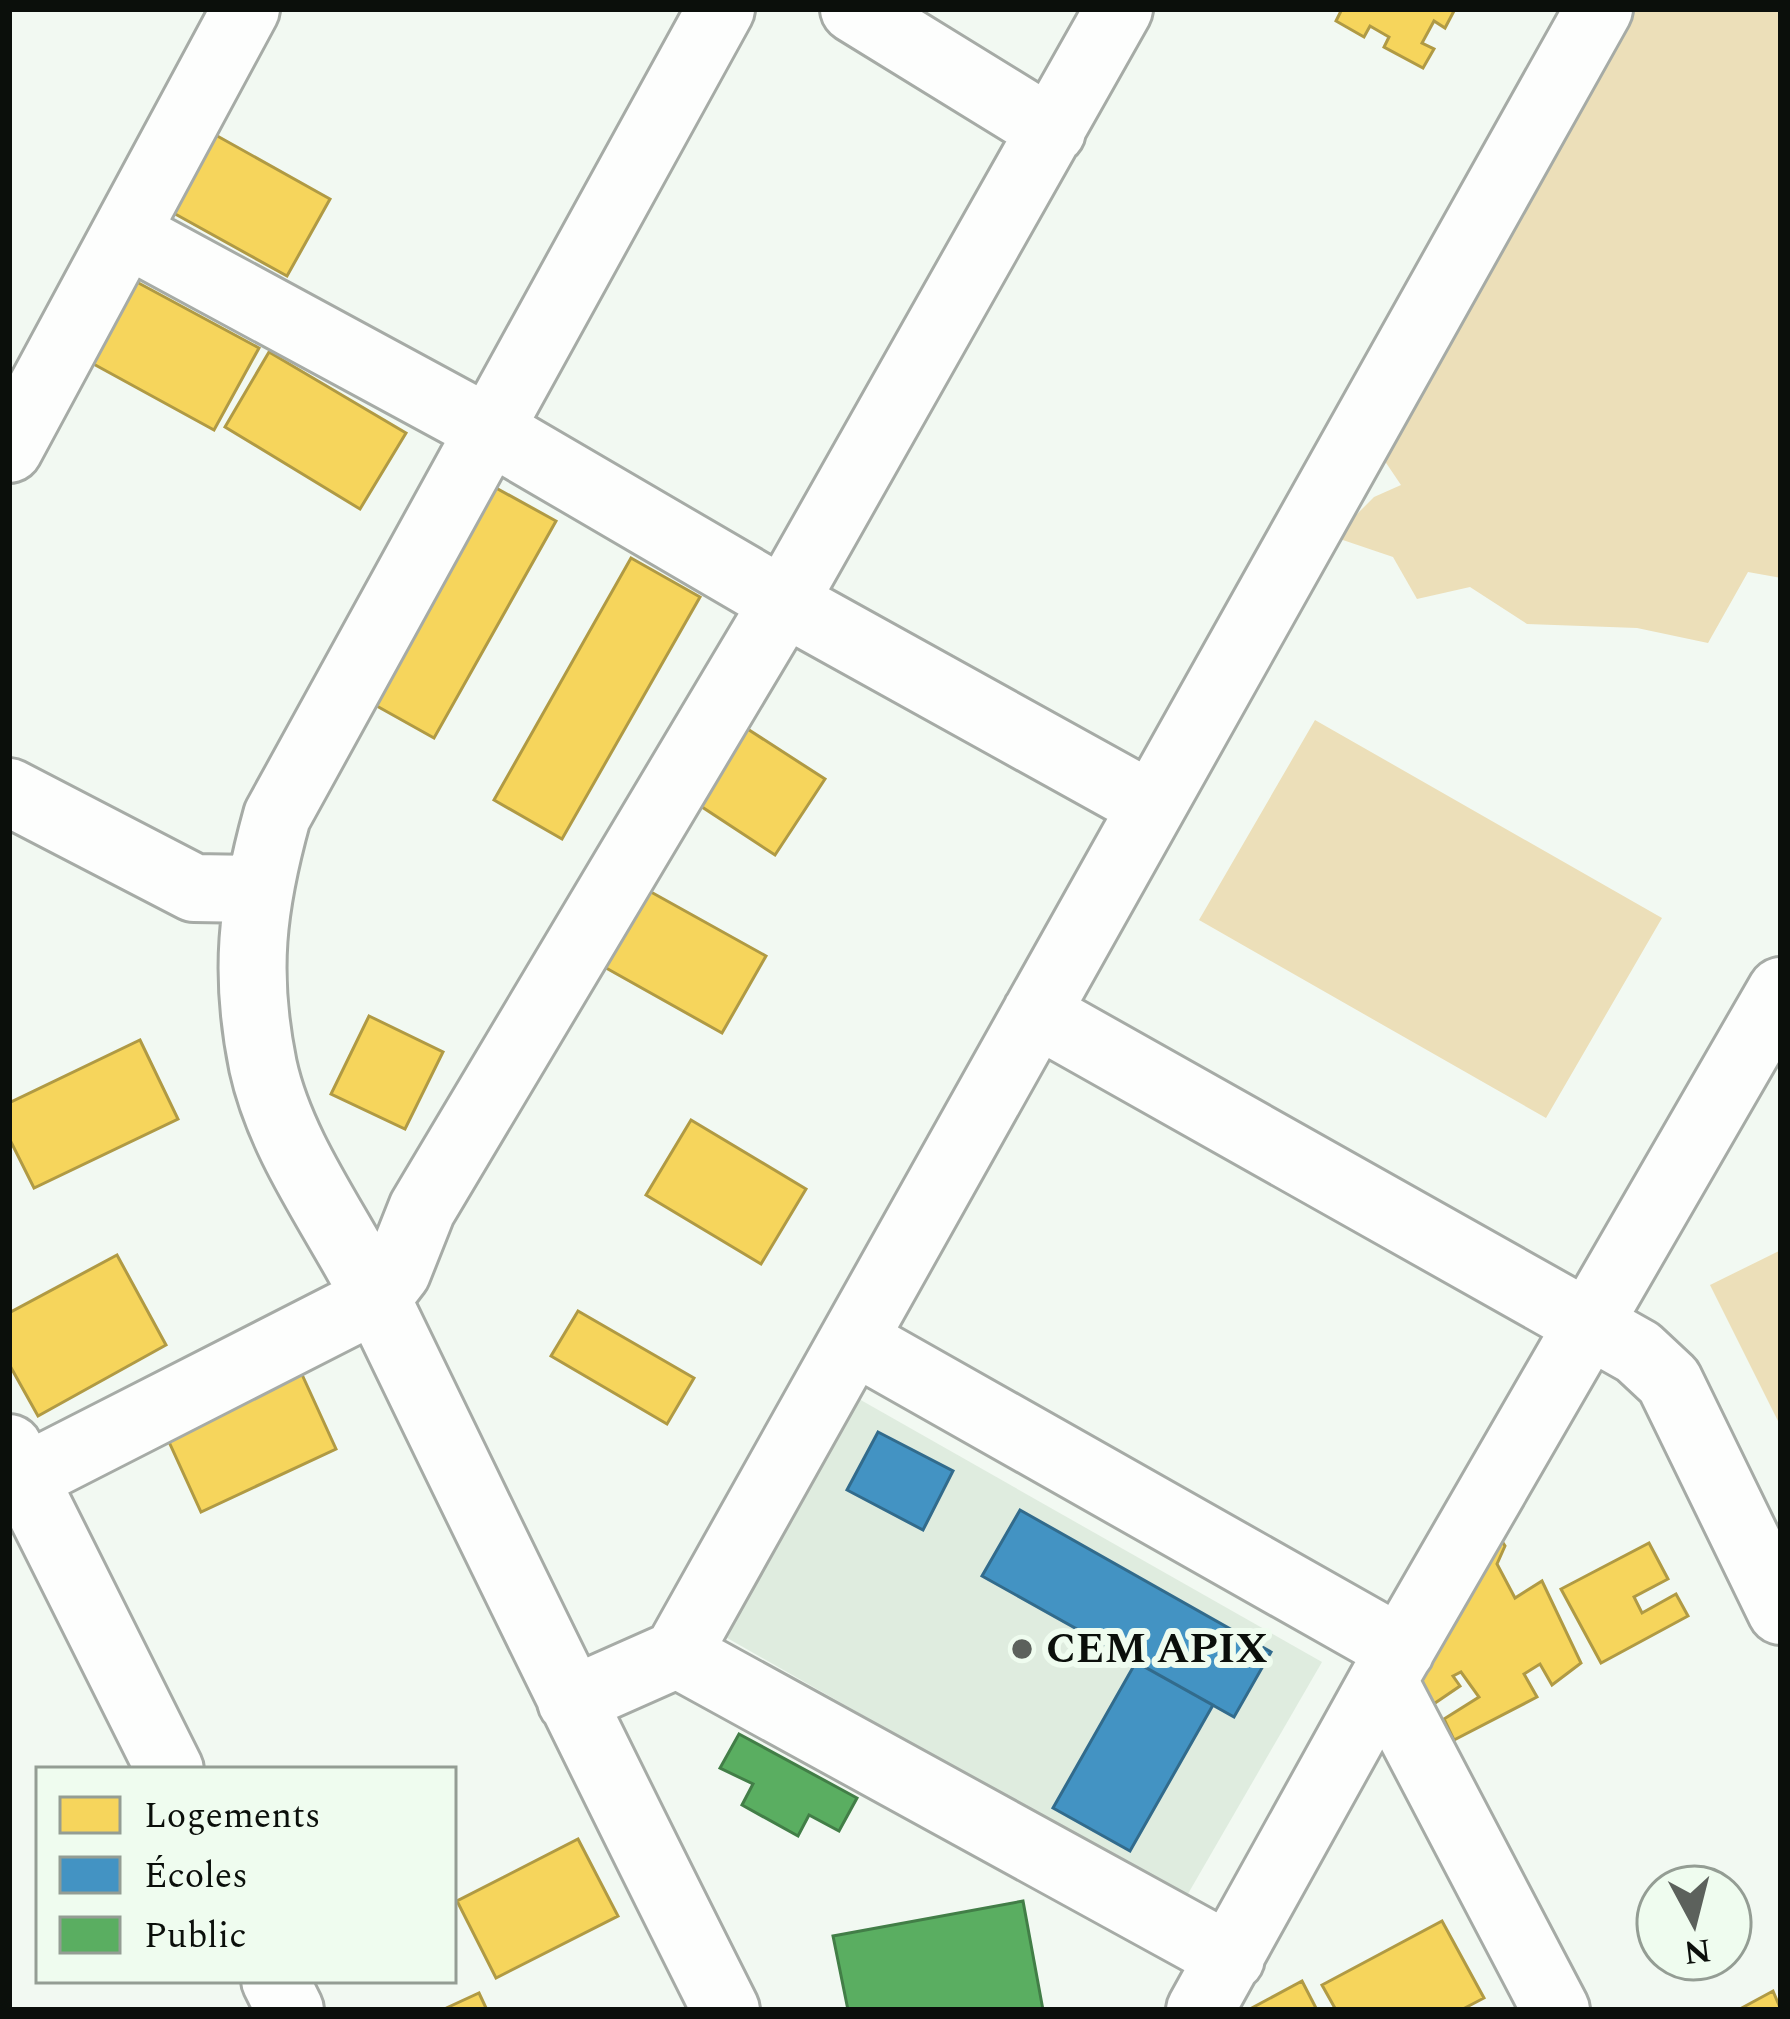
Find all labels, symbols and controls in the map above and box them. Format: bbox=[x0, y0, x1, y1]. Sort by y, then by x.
place label: CEM APIX bbox=[1046, 1618, 1268, 1681]
marker: CEM APIX bbox=[1009, 1636, 1035, 1662]
legend bbox=[36, 1767, 456, 1983]
text: Logements bbox=[144, 1789, 321, 1844]
text: Écoles bbox=[144, 1849, 248, 1904]
north arrow bbox=[1634, 1863, 1754, 1983]
text: Public bbox=[144, 1909, 246, 1964]
text: N bbox=[1681, 1924, 1714, 1977]

